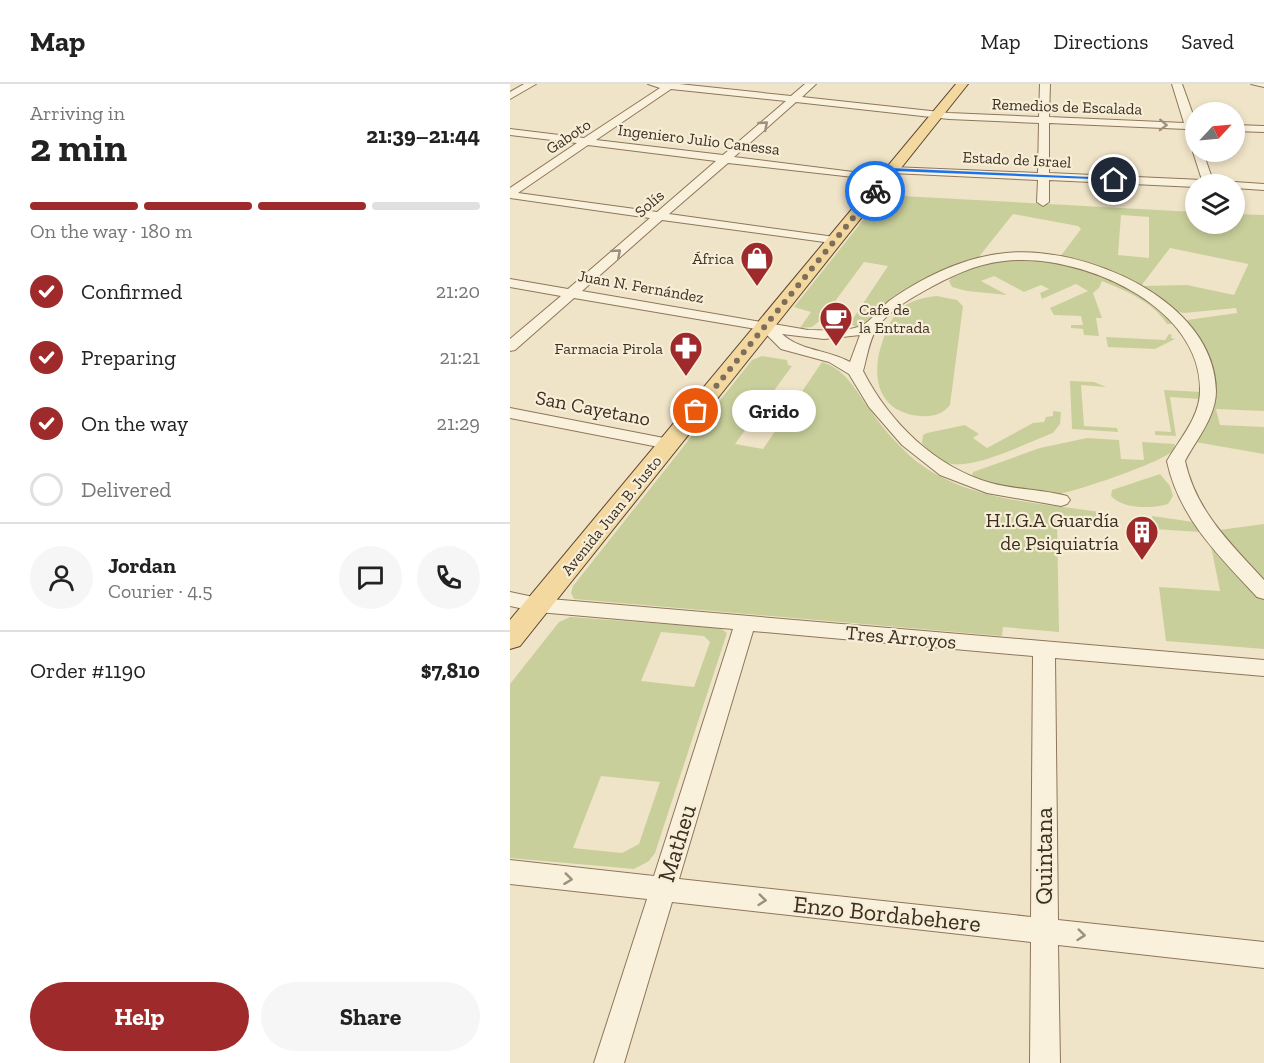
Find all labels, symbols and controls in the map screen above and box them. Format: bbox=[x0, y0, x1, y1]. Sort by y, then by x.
text: Map bbox=[30, 25, 85, 58]
text: Map bbox=[981, 29, 1021, 54]
text: Directions bbox=[1054, 29, 1148, 54]
text: Saved bbox=[1181, 29, 1234, 54]
street label: Remedios de Escalada bbox=[991, 94, 1143, 119]
text: Arriving in bbox=[30, 101, 125, 125]
north arrow bbox=[1185, 102, 1245, 162]
map controls bbox=[1185, 102, 1245, 234]
street label: Gaboto bbox=[542, 115, 594, 158]
one-way arrow bbox=[1159, 119, 1168, 131]
street label: Ingeniero Julio Canessa bbox=[617, 120, 781, 159]
one-way arrow bbox=[757, 121, 768, 132]
text: 21:39–21:44 bbox=[366, 122, 480, 149]
text: 2 min bbox=[30, 124, 127, 171]
street label: Estado de Israel bbox=[962, 147, 1072, 172]
pin bbox=[1088, 154, 1139, 205]
courier bbox=[845, 161, 905, 221]
icon: home bbox=[1097, 163, 1130, 196]
button: layers bbox=[1185, 174, 1245, 234]
icon: bike bbox=[859, 175, 892, 208]
street label: Solís bbox=[631, 186, 668, 221]
text: On the way · 180 m bbox=[30, 219, 192, 243]
shop icon: África bbox=[739, 240, 775, 287]
one-way arrow bbox=[610, 249, 621, 260]
place label: África bbox=[692, 249, 734, 268]
street label: Juan N. Fernández bbox=[576, 266, 705, 307]
icon: check bbox=[30, 275, 63, 308]
text: Confirmed bbox=[81, 278, 182, 305]
text: 21:20 bbox=[436, 279, 480, 303]
cafe icon: Cafe de la Entrada bbox=[818, 300, 854, 347]
place label: Cafe de la Entrada bbox=[859, 300, 930, 337]
pharmacy icon: Farmacia Pirola bbox=[668, 330, 704, 377]
place label: Farmacia Pirola bbox=[554, 339, 663, 358]
icon: check bbox=[30, 341, 63, 374]
text: Preparing bbox=[81, 344, 176, 371]
text: 21:21 bbox=[440, 345, 480, 369]
street label: San Cayetano bbox=[533, 385, 653, 431]
pin bbox=[670, 385, 721, 436]
callout: Grido bbox=[732, 390, 816, 432]
icon: bag bbox=[679, 394, 712, 427]
text: Grido bbox=[749, 399, 799, 423]
icon: check bbox=[30, 407, 63, 440]
text: On the way bbox=[81, 410, 188, 437]
text: 21:29 bbox=[437, 411, 480, 435]
street label: Avenida Juan B. Justo bbox=[557, 452, 665, 579]
text: Delivered bbox=[81, 476, 171, 503]
place label: H.I.G.A Guardía de Psiquiatría bbox=[986, 508, 1119, 555]
building icon: H.I.G.A Guardía de Psiquiatría bbox=[1124, 514, 1160, 561]
button: person bbox=[30, 546, 93, 609]
button: chat bbox=[339, 546, 402, 609]
button: phone bbox=[417, 546, 480, 609]
text: Jordan bbox=[108, 552, 176, 579]
text: Courier · 4.5 bbox=[108, 579, 213, 603]
street label: Tres Arroyos bbox=[845, 620, 957, 654]
text: Order #1190 bbox=[30, 657, 146, 684]
text: $7,810 bbox=[421, 657, 480, 684]
street label: Matheu bbox=[651, 800, 702, 885]
street label: Quintana bbox=[1029, 807, 1058, 905]
one-way arrow bbox=[564, 872, 573, 884]
street label: Enzo Bordabehere bbox=[792, 889, 982, 938]
one-way arrow bbox=[757, 893, 766, 906]
one-way arrow bbox=[1076, 928, 1086, 941]
button: Help bbox=[30, 982, 249, 1051]
button: Share bbox=[261, 982, 480, 1051]

